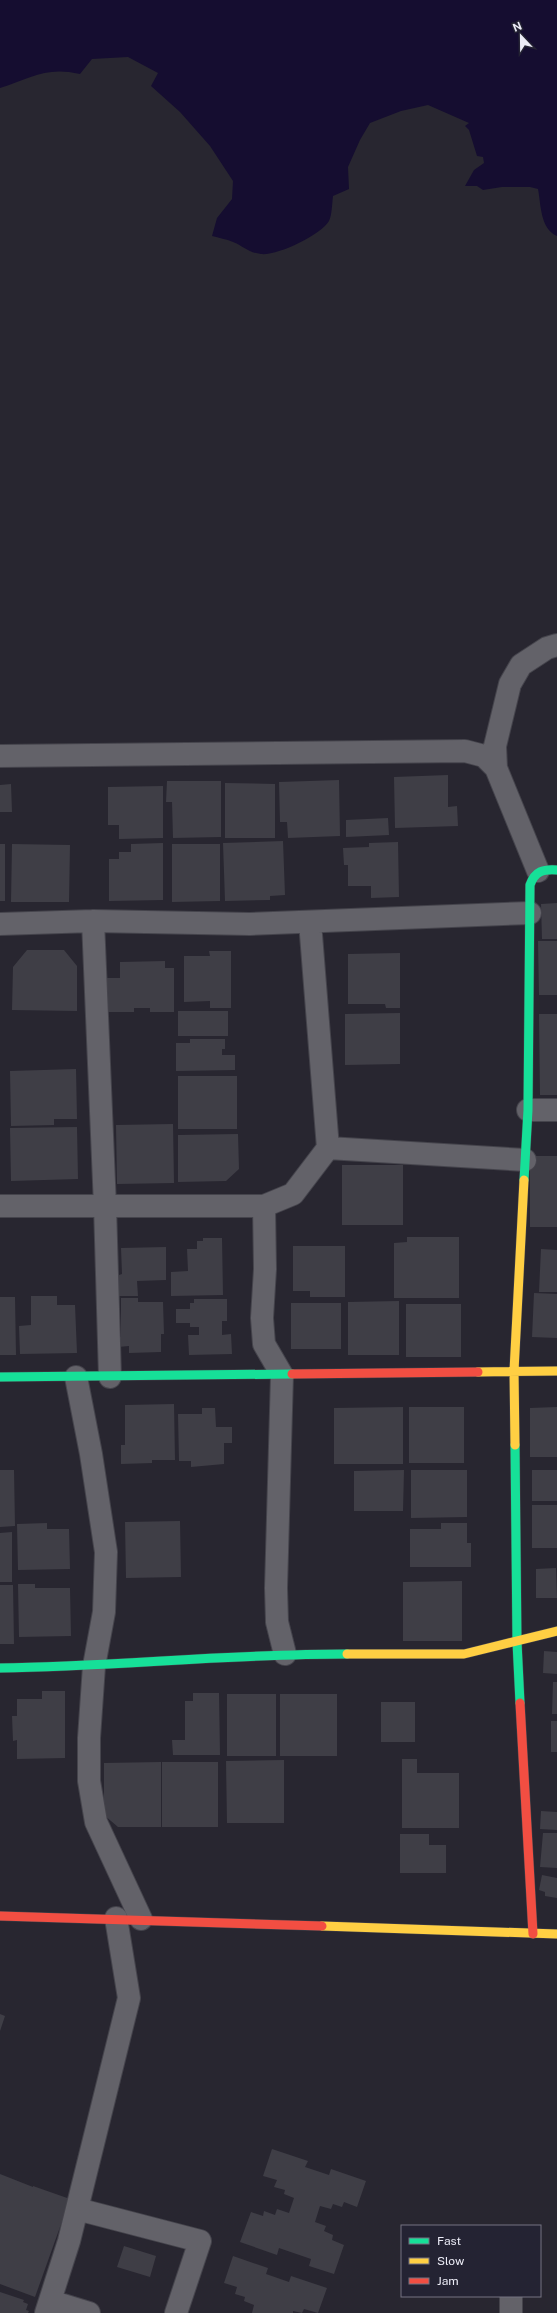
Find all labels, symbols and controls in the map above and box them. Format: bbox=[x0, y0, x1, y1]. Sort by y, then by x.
north arrow bbox=[501, 16, 541, 56]
text: N bbox=[511, 20, 523, 34]
legend bbox=[401, 2225, 541, 2297]
text: Fast bbox=[437, 2234, 462, 2248]
text: Slow bbox=[437, 2254, 465, 2268]
text: Jam bbox=[437, 2274, 459, 2288]

